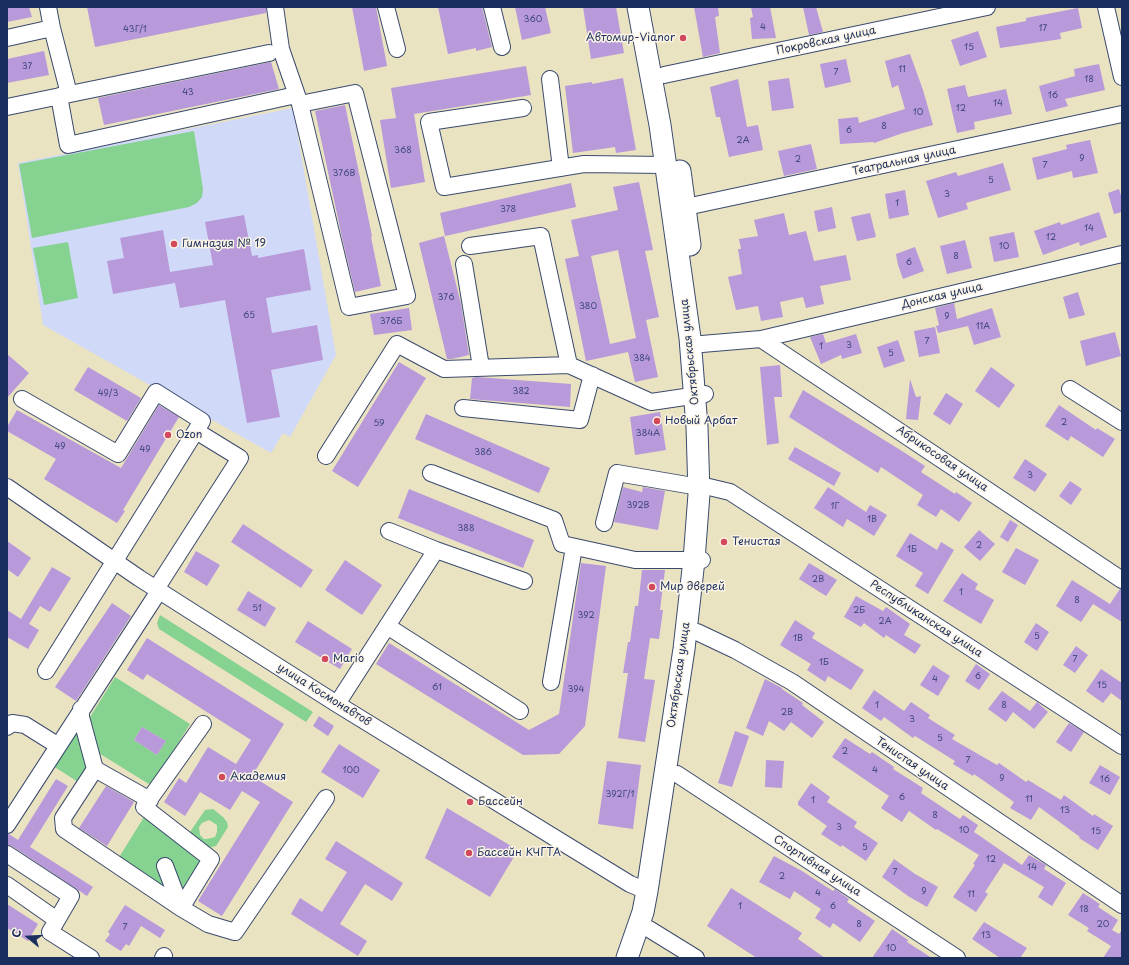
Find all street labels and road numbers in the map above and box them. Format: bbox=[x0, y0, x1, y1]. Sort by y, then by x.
street label: Покровская улица bbox=[775, 24, 877, 58]
street label: Театральная улица bbox=[851, 144, 957, 178]
street label: Донская улица bbox=[900, 280, 984, 312]
street label: Октябрьская улица bbox=[678, 298, 702, 406]
street label: Абрикосовая улица bbox=[894, 423, 990, 495]
street label: Республиканская улица bbox=[867, 578, 985, 660]
street label: Октябрьская улица bbox=[665, 621, 693, 729]
street label: улица Космонавтов bbox=[275, 661, 373, 729]
street label: Тенистая улица bbox=[873, 735, 951, 793]
street label: Спортивная улица bbox=[771, 833, 863, 899]

